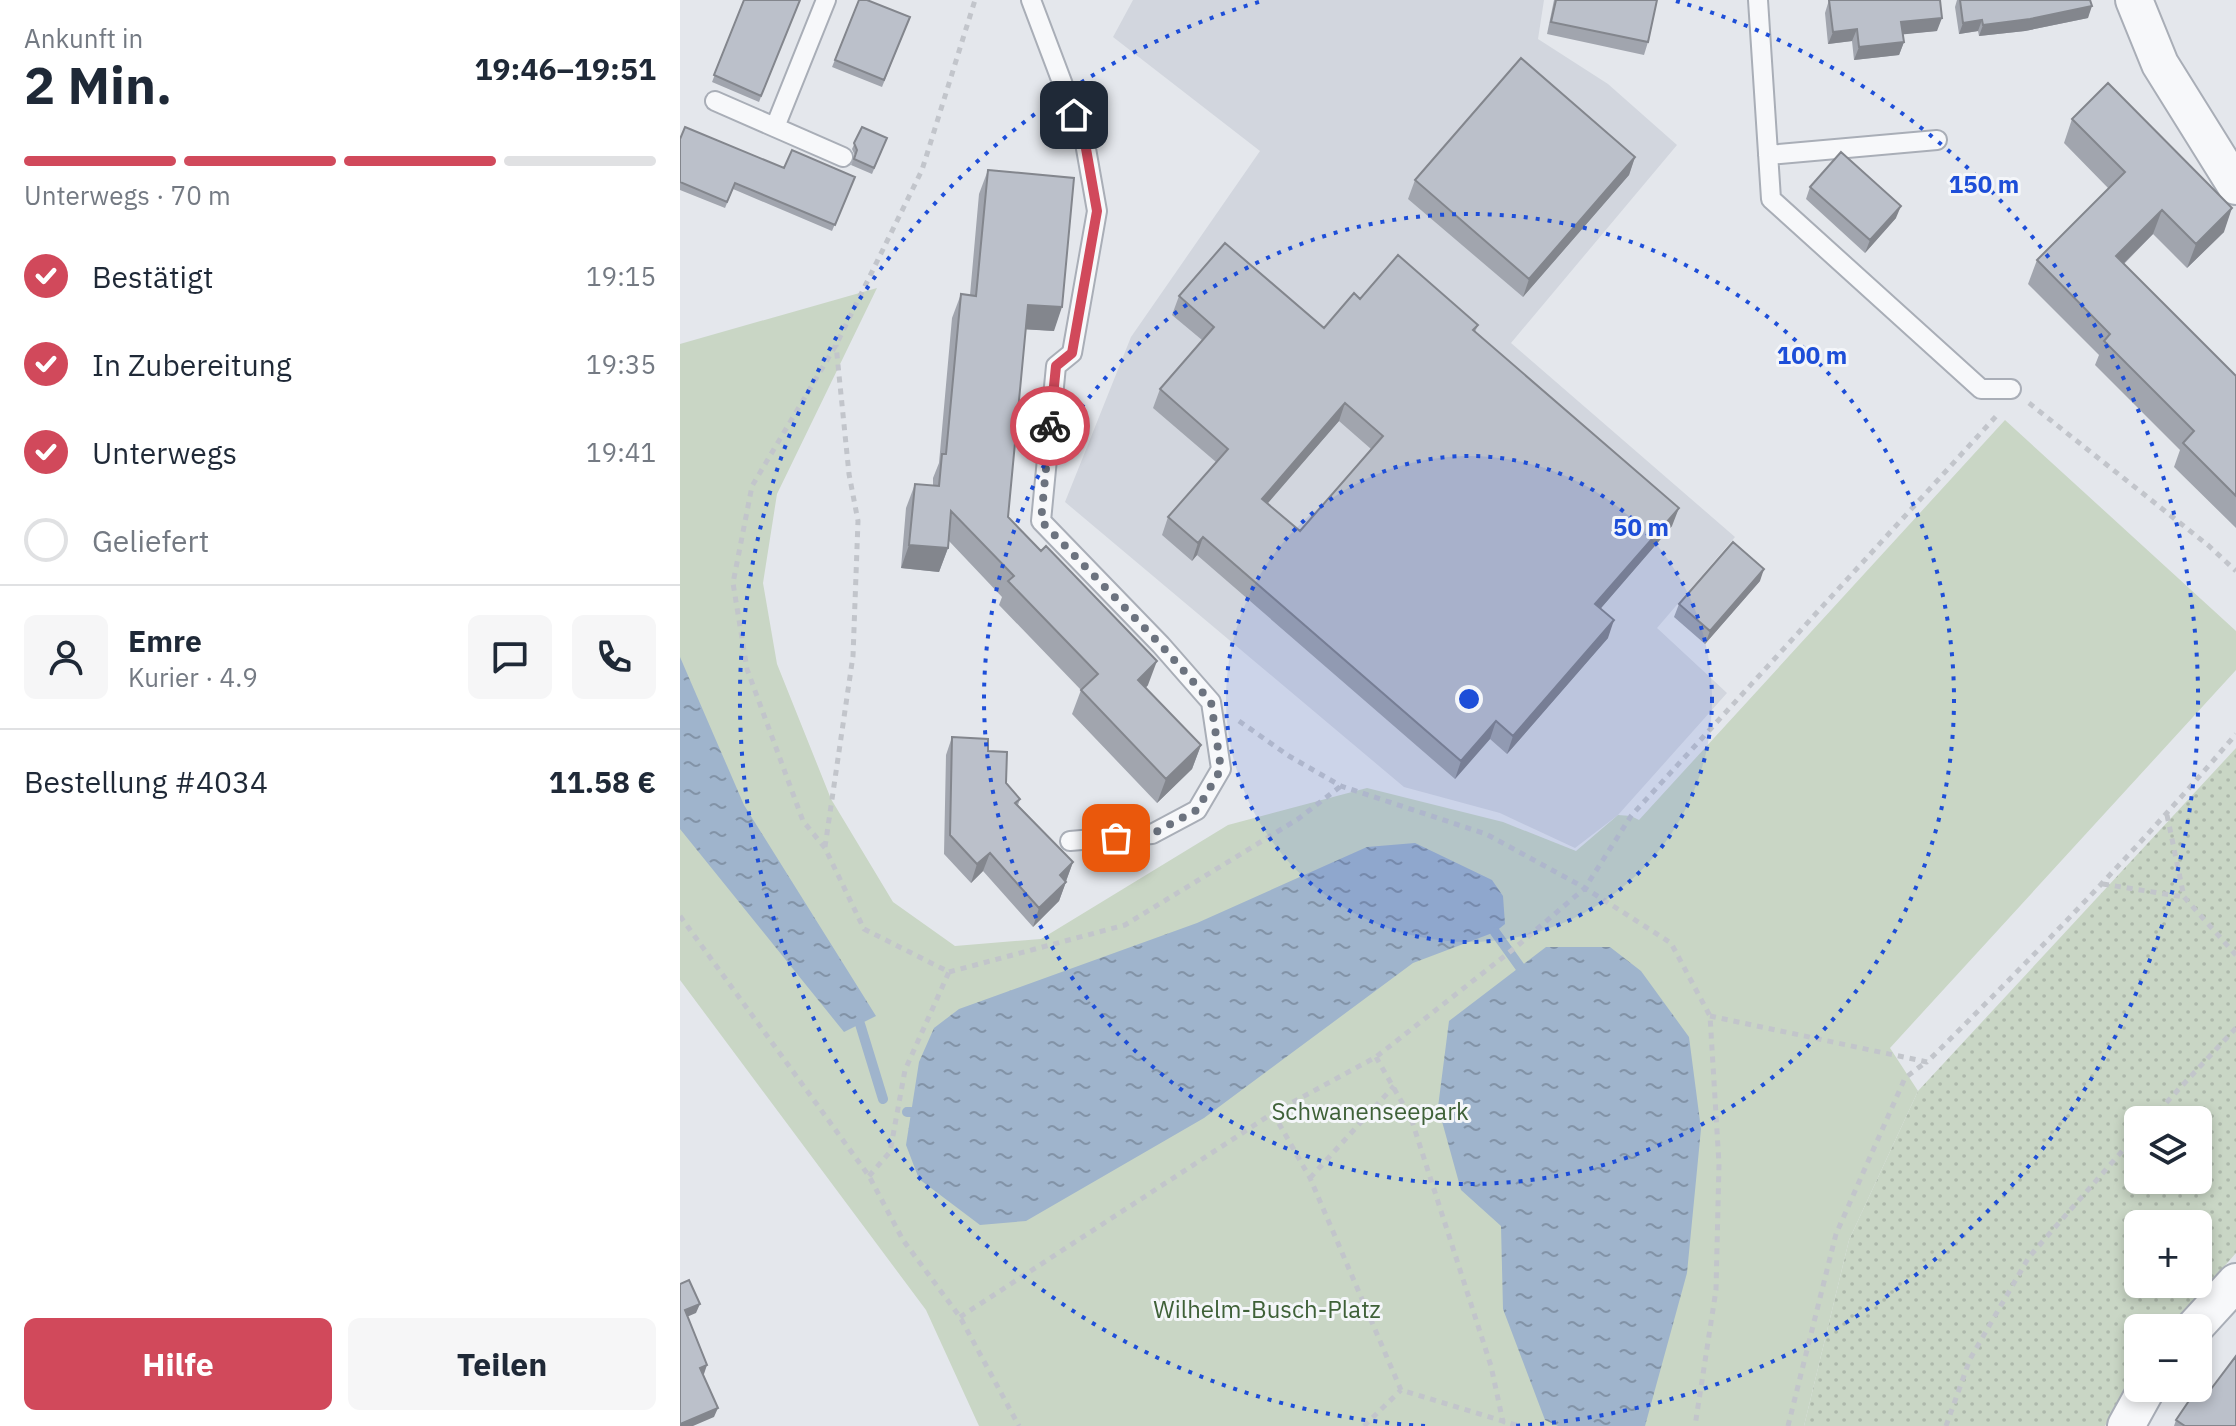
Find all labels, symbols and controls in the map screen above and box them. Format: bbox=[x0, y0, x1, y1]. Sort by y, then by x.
text: Ankunft in bbox=[24, 21, 143, 55]
text: 19:46–19:51 bbox=[475, 49, 656, 88]
text: 2 Min. bbox=[24, 51, 172, 118]
pin bbox=[1040, 81, 1108, 149]
icon: home bbox=[1052, 93, 1096, 137]
text: 150 m bbox=[1949, 168, 2019, 200]
text: Unterwegs · 70 m bbox=[24, 178, 231, 212]
icon: check bbox=[24, 254, 68, 298]
text: Bestätigt bbox=[92, 257, 213, 296]
text: 19:15 bbox=[586, 259, 656, 293]
text: 100 m bbox=[1777, 339, 1847, 371]
icon: check bbox=[24, 342, 68, 386]
text: In Zubereitung bbox=[92, 345, 292, 384]
text: 19:35 bbox=[586, 347, 656, 381]
courier bbox=[1010, 386, 1090, 466]
icon: bike bbox=[1028, 404, 1072, 448]
icon: check bbox=[24, 430, 68, 474]
text: Unterwegs bbox=[92, 433, 237, 472]
text: 19:41 bbox=[586, 435, 656, 469]
text: 50 m bbox=[1613, 511, 1669, 543]
text: Geliefert bbox=[92, 521, 209, 560]
button: person bbox=[24, 615, 108, 699]
button: chat bbox=[468, 615, 552, 699]
button: phone bbox=[572, 615, 656, 699]
text: Emre bbox=[128, 621, 202, 660]
text: Kurier · 4.9 bbox=[128, 660, 258, 694]
centre of rings bbox=[1455, 685, 1483, 713]
text: Bestellung #4034 bbox=[24, 762, 268, 801]
text: 11.58 € bbox=[549, 762, 656, 801]
pin bbox=[1082, 804, 1150, 872]
icon: bag bbox=[1094, 816, 1138, 860]
park label: Schwanenseepark bbox=[1271, 1095, 1469, 1127]
map controls bbox=[2124, 1106, 2212, 1402]
button: layers bbox=[2124, 1106, 2212, 1194]
button: + bbox=[2124, 1210, 2212, 1298]
park label: Wilhelm-Busch-Platz bbox=[1153, 1293, 1381, 1325]
button: − bbox=[2124, 1314, 2212, 1402]
button: Hilfe bbox=[24, 1318, 332, 1410]
button: Teilen bbox=[348, 1318, 656, 1410]

